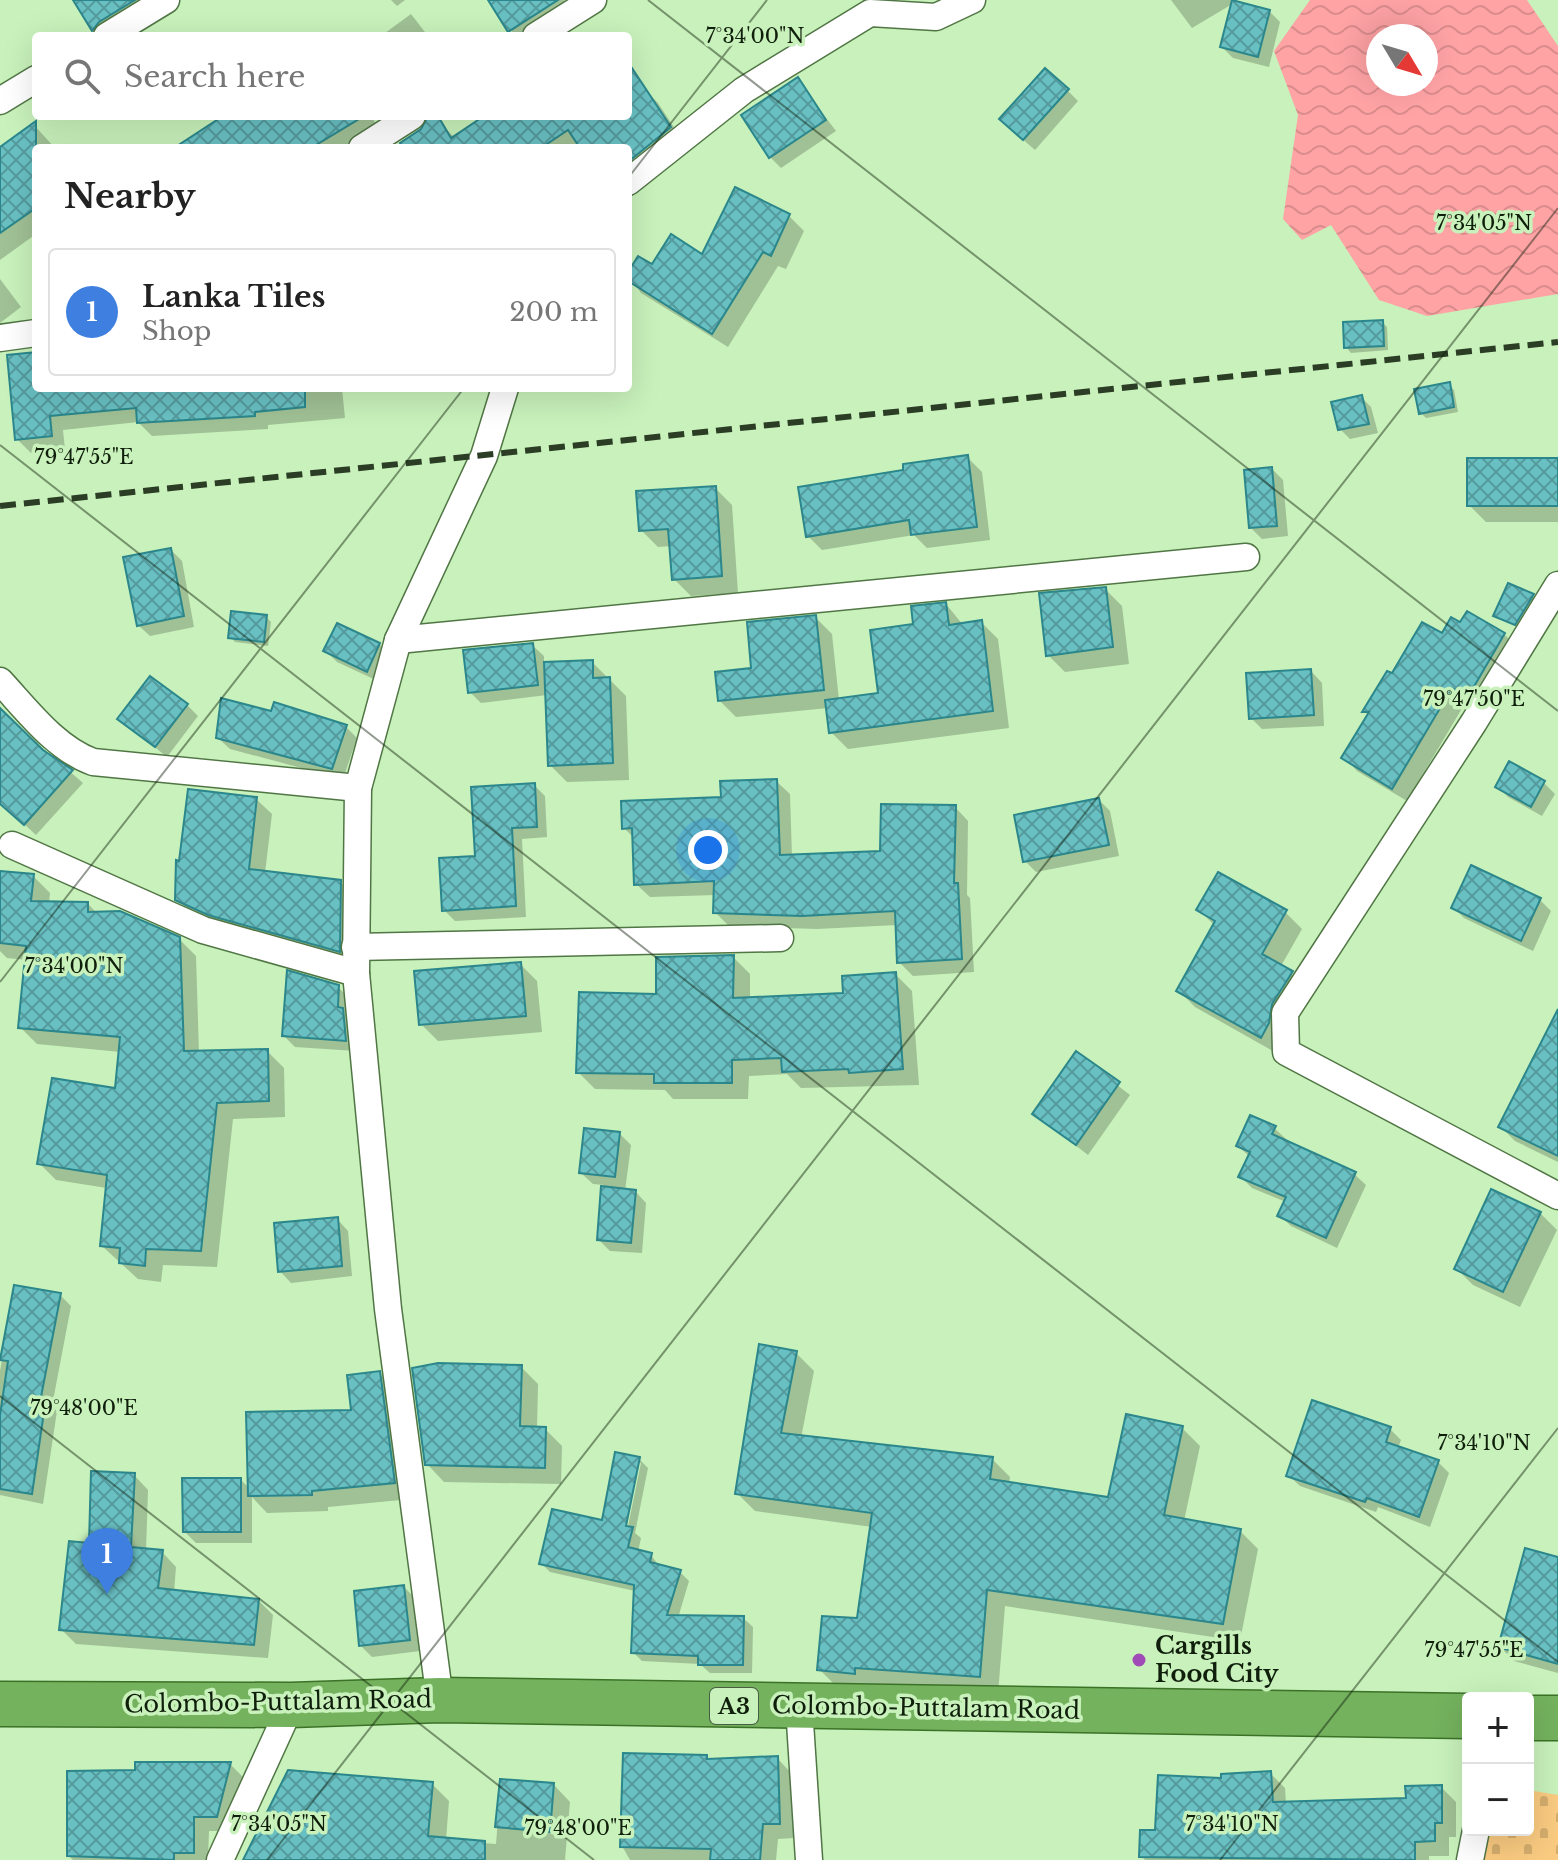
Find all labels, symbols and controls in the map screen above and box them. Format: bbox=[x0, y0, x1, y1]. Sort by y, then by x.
text: 7°34'00"N bbox=[706, 24, 804, 48]
north arrow bbox=[1366, 24, 1438, 96]
search box bbox=[32, 32, 632, 120]
icon: search bbox=[60, 54, 104, 98]
text: Search here bbox=[124, 58, 305, 95]
text: Nearby bbox=[64, 175, 196, 217]
text: 7°34'05"N bbox=[1436, 211, 1532, 235]
text: Lanka Tiles bbox=[142, 278, 325, 315]
text: 1 bbox=[86, 296, 98, 328]
text: 200 m bbox=[509, 296, 598, 328]
text: Shop bbox=[142, 315, 211, 347]
text: 79°47'55"E bbox=[34, 445, 134, 469]
text: 79°47'50"E bbox=[1423, 687, 1525, 711]
your location bbox=[688, 830, 728, 870]
text: 7°34'00"N bbox=[25, 954, 123, 978]
text: 79°48'00"E bbox=[30, 1396, 138, 1420]
text: 7°34'10"N bbox=[1437, 1431, 1531, 1455]
pin: 1 bbox=[81, 1528, 133, 1594]
place label: Cargills Food City bbox=[1155, 1631, 1279, 1688]
text: 79°47'55"E bbox=[1424, 1638, 1524, 1662]
marker: Cargills Food City bbox=[1130, 1651, 1148, 1669]
street label: Colombo-Puttalam Road bbox=[124, 1684, 432, 1719]
road number: A3 bbox=[710, 1688, 758, 1724]
street label: Colombo-Puttalam Road bbox=[772, 1690, 1080, 1725]
map controls bbox=[1462, 1692, 1534, 1836]
button: + bbox=[1462, 1692, 1534, 1764]
button: − bbox=[1462, 1764, 1534, 1836]
text: 7°34'05"N bbox=[231, 1812, 327, 1836]
text: 7°34'10"N bbox=[1185, 1812, 1279, 1836]
text: 79°48'00"E bbox=[524, 1816, 632, 1840]

